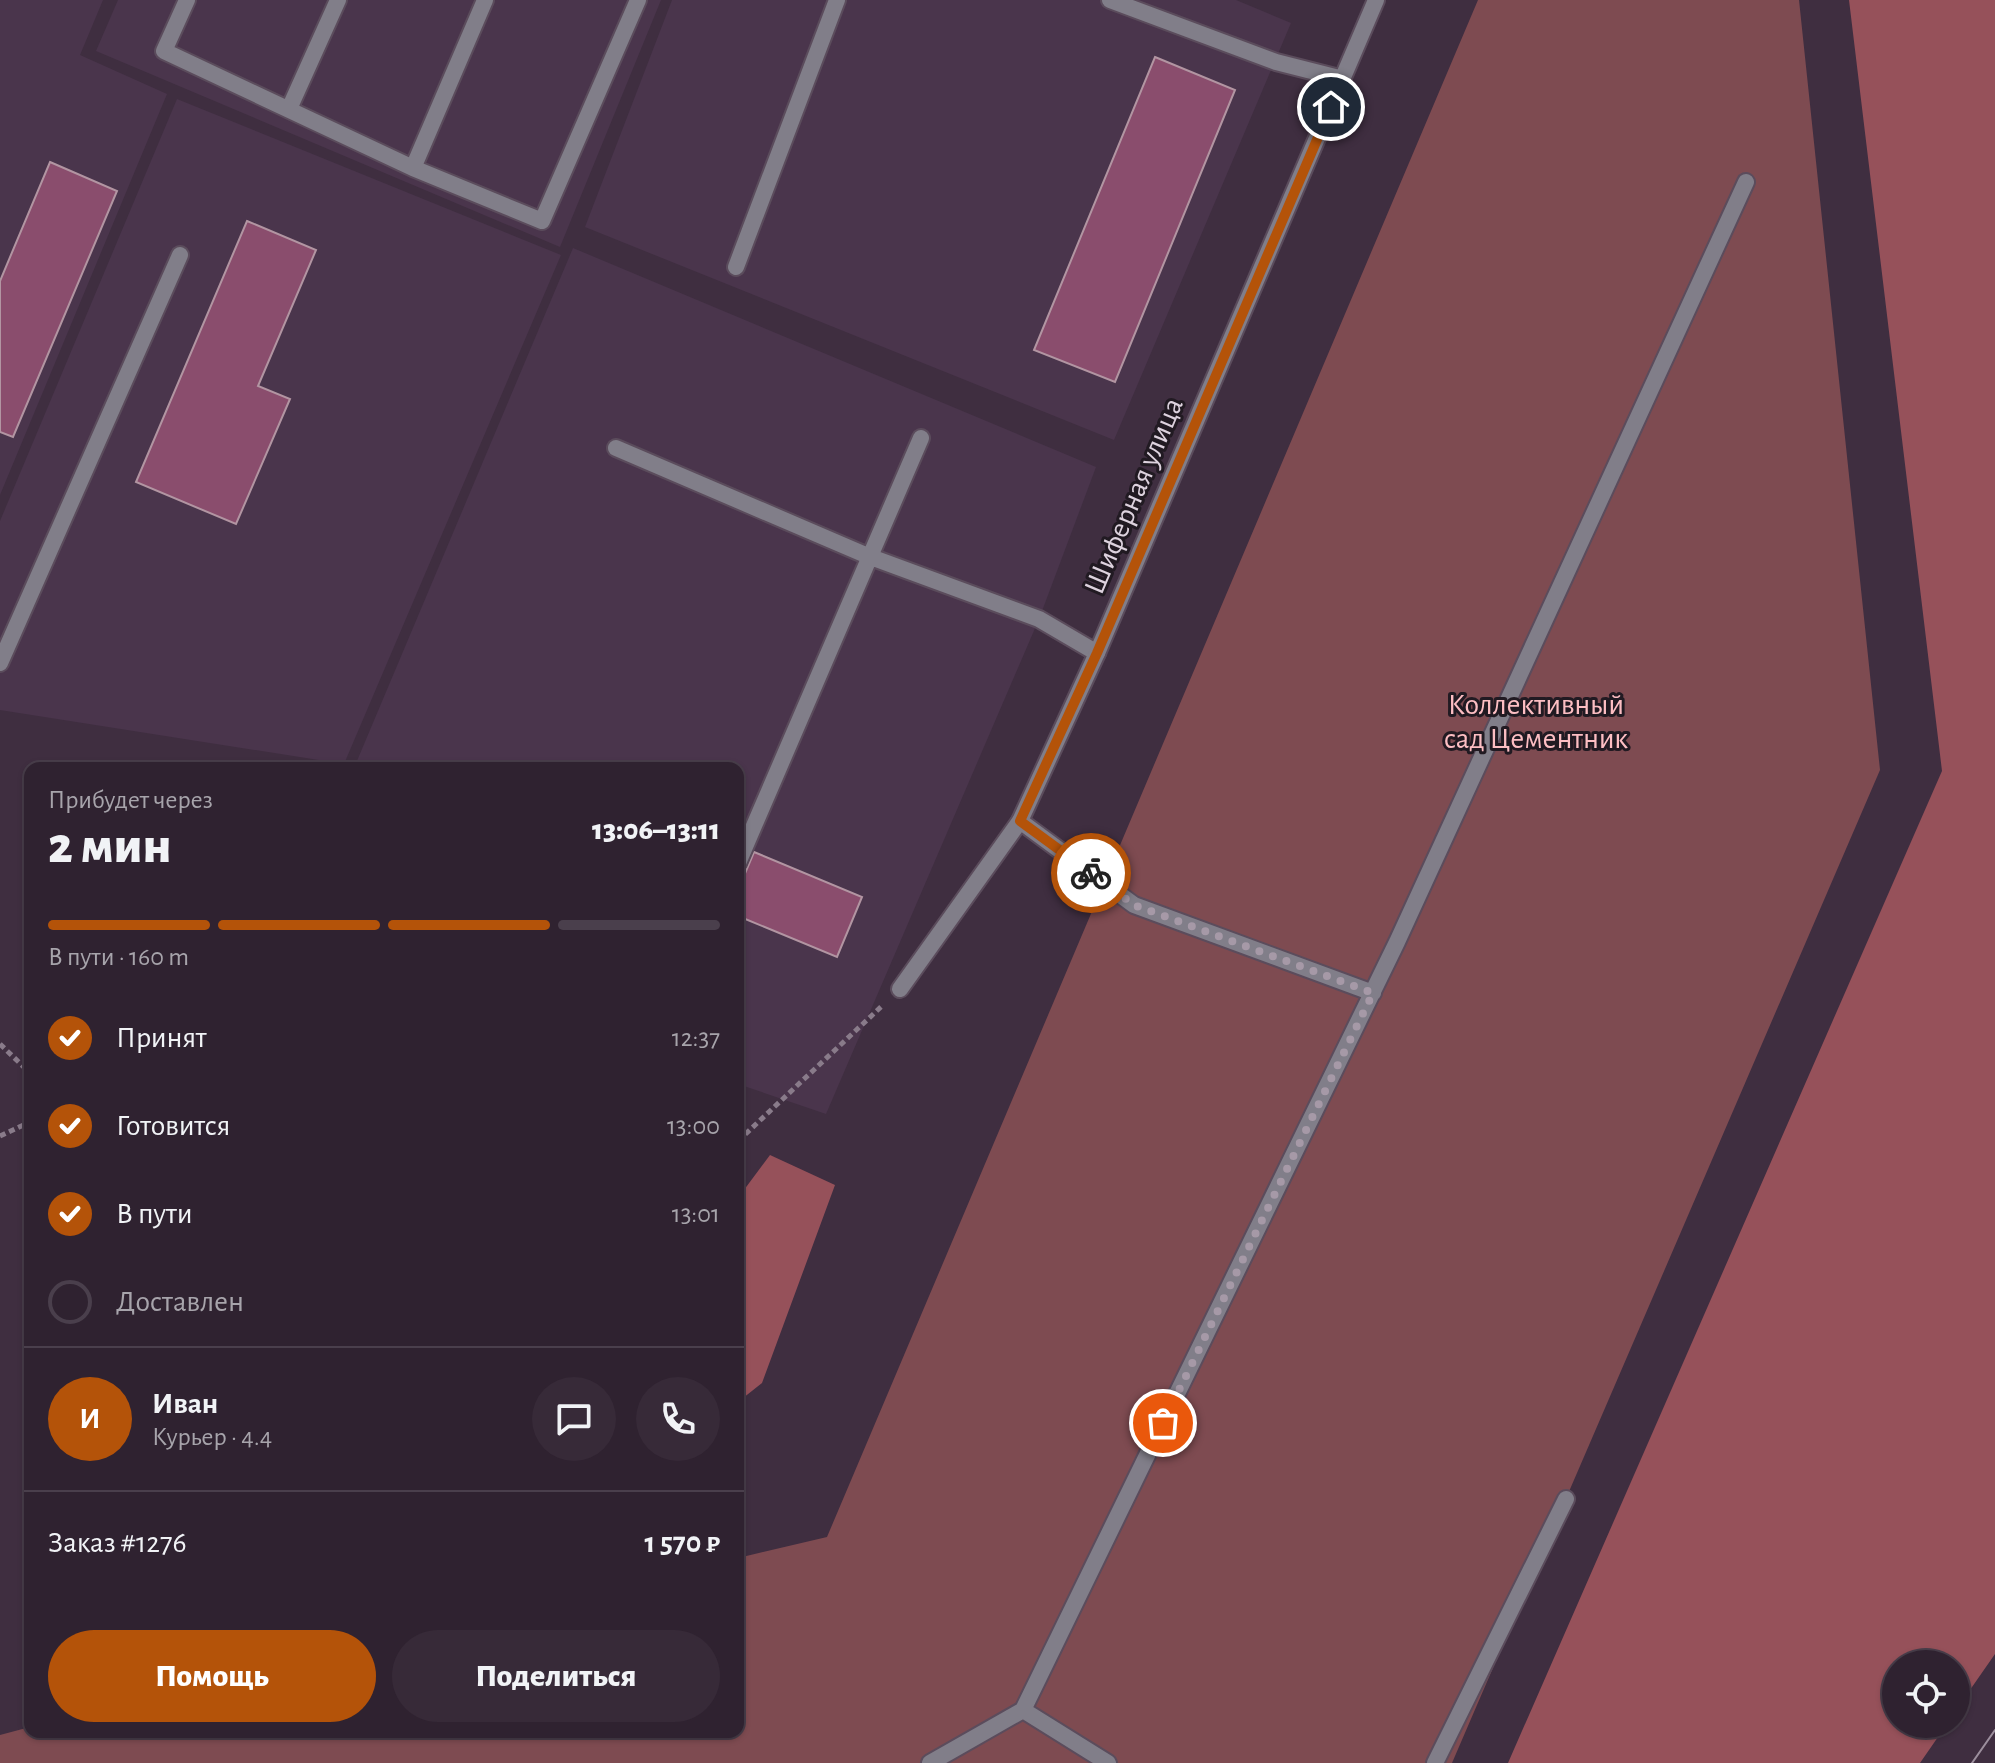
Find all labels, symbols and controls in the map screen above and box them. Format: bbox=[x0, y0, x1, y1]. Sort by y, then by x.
pin bbox=[1297, 73, 1365, 141]
icon: home bbox=[1309, 85, 1353, 129]
street label: Шиферная улица bbox=[1079, 393, 1189, 599]
park label: Коллективный сад Цементник bbox=[1444, 690, 1628, 754]
text: Прибудет через bbox=[48, 787, 213, 813]
text: 13:06–13:11 bbox=[592, 815, 720, 845]
text: 2 мин bbox=[48, 820, 172, 872]
courier bbox=[1051, 833, 1131, 913]
icon: bike bbox=[1069, 851, 1113, 895]
text: В пути · 160 m bbox=[48, 944, 189, 970]
icon: check bbox=[48, 1016, 92, 1060]
text: Принят bbox=[116, 1023, 207, 1053]
text: 12:37 bbox=[672, 1025, 720, 1051]
icon: check bbox=[48, 1104, 92, 1148]
text: Готовится bbox=[116, 1111, 230, 1141]
text: 13:00 bbox=[667, 1113, 720, 1139]
icon: check bbox=[48, 1192, 92, 1236]
text: В пути bbox=[116, 1199, 193, 1229]
text: 13:01 bbox=[672, 1201, 720, 1227]
text: Доставлен bbox=[116, 1287, 244, 1317]
button: chat bbox=[532, 1377, 616, 1461]
button: phone bbox=[636, 1377, 720, 1461]
text: Иван bbox=[152, 1389, 218, 1419]
pin bbox=[1129, 1389, 1197, 1457]
icon: bag bbox=[1141, 1401, 1185, 1445]
text: И bbox=[79, 1404, 101, 1434]
text: Курьер · 4.4 bbox=[152, 1424, 272, 1450]
text: Заказ #1276 bbox=[48, 1528, 187, 1558]
text: 1 570 ₽ bbox=[645, 1528, 720, 1558]
button: Помощь bbox=[48, 1630, 376, 1722]
button: Поделиться bbox=[392, 1630, 720, 1722]
map controls bbox=[1882, 1650, 1970, 1738]
button: locate bbox=[1882, 1650, 1970, 1738]

